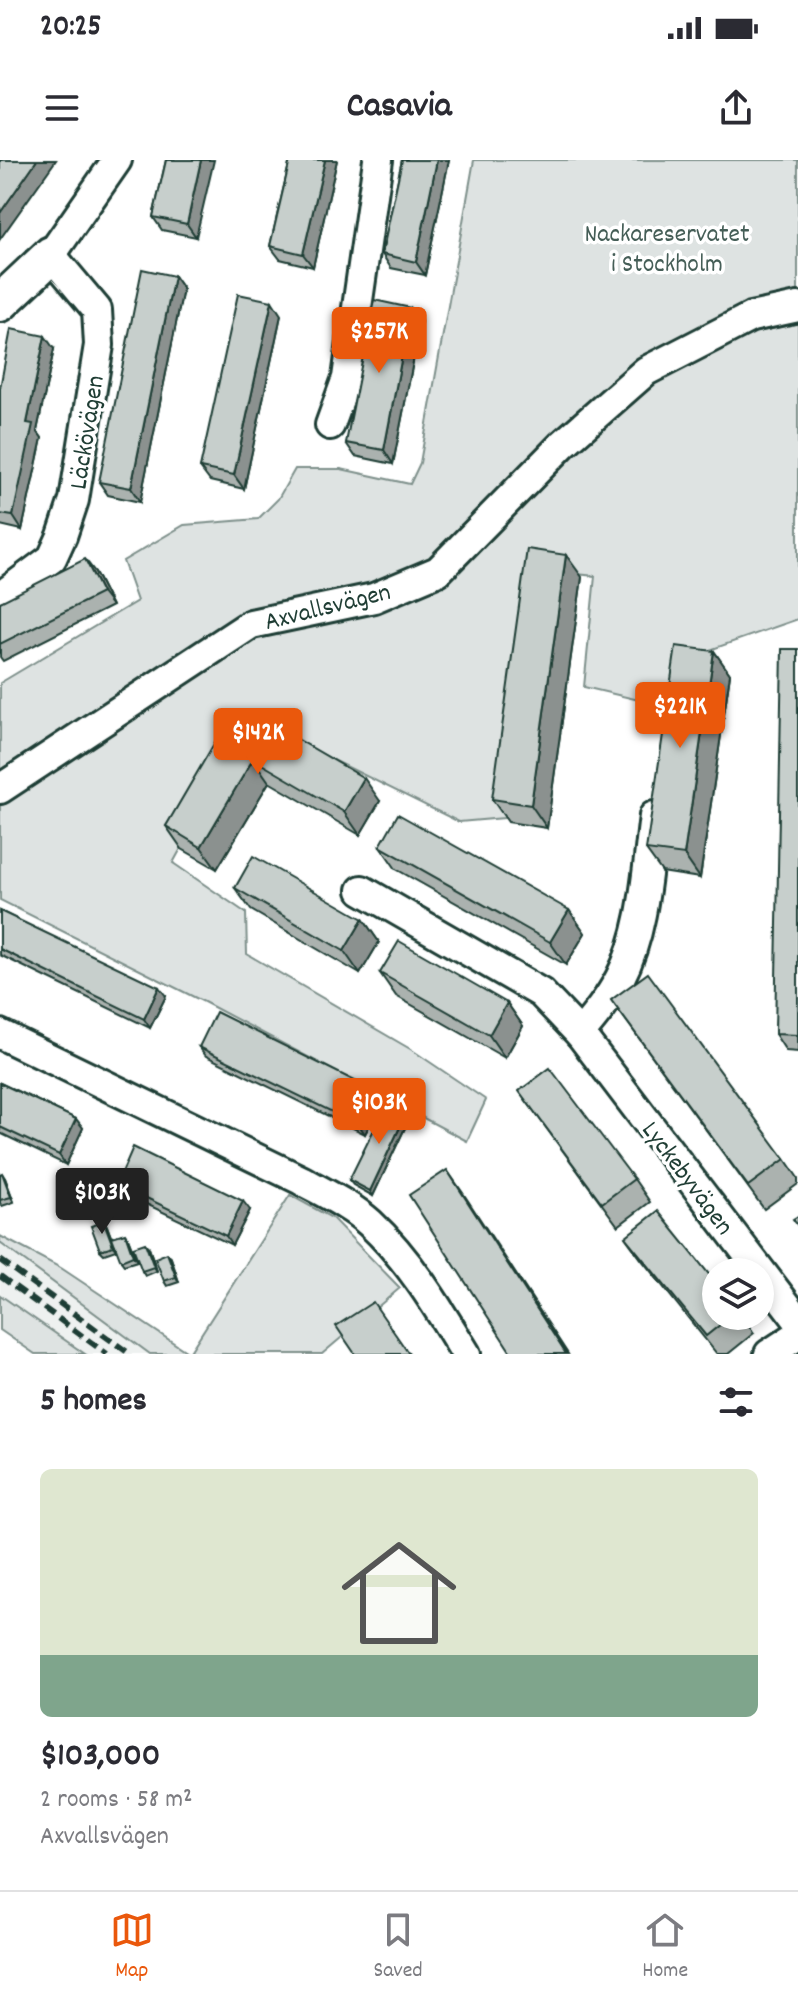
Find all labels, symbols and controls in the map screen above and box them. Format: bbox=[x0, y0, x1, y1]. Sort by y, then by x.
text: 20:25 bbox=[40, 7, 101, 50]
text: Casavia bbox=[346, 82, 452, 134]
icon: menu bbox=[40, 86, 84, 130]
icon: share bbox=[714, 86, 758, 130]
park label: Nackareservatet i Stockholm bbox=[584, 217, 750, 284]
pin: $257K bbox=[323, 307, 435, 375]
text: $257K bbox=[350, 314, 408, 351]
street label: Läckövägen bbox=[61, 373, 116, 492]
street label: Axvallsvägen bbox=[261, 575, 395, 642]
pin: $221K bbox=[624, 682, 736, 750]
text: $221K bbox=[653, 689, 707, 726]
pin: $142K bbox=[202, 708, 314, 776]
text: $142K bbox=[231, 715, 285, 752]
pin: $103K bbox=[323, 1078, 435, 1146]
text: $103K bbox=[351, 1085, 407, 1122]
street label: Lyckebyvägen bbox=[631, 1114, 741, 1244]
pin: $103K bbox=[46, 1168, 158, 1236]
text: $103K bbox=[74, 1175, 130, 1212]
map controls bbox=[702, 1258, 774, 1330]
button: layers bbox=[702, 1258, 774, 1330]
text: 5 homes bbox=[40, 1378, 147, 1427]
icon: filters bbox=[714, 1380, 758, 1424]
icon: home bbox=[327, 1521, 471, 1665]
text: $103,000 bbox=[40, 1733, 160, 1782]
text: 2 rooms · 58 m² bbox=[40, 1782, 193, 1819]
text: Axvallsvägen bbox=[40, 1819, 169, 1856]
tab: Map bbox=[110, 1908, 154, 1987]
tab: Saved bbox=[373, 1908, 423, 1987]
tab: Home bbox=[642, 1908, 688, 1987]

